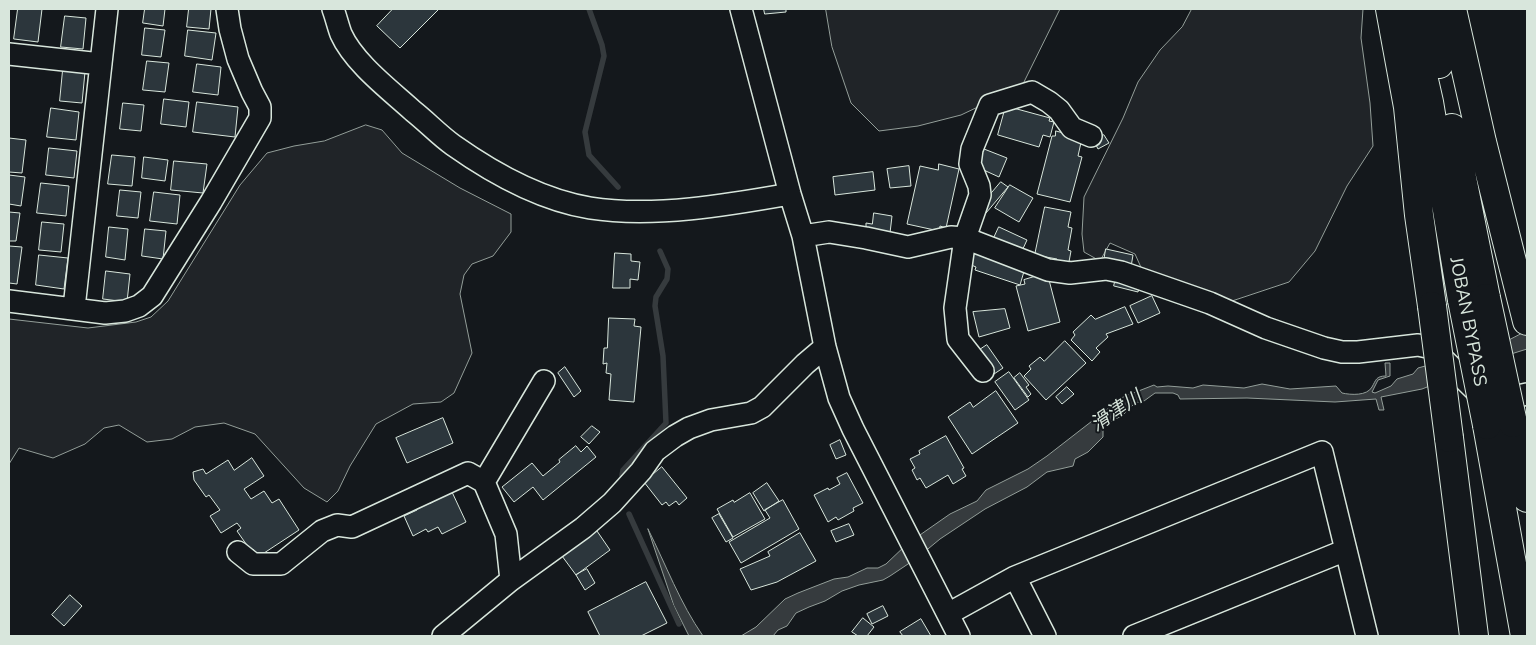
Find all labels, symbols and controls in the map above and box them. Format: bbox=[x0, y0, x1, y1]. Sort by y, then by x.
street label: JOBAN BYPASS bbox=[1444, 256, 1490, 388]
water label: 滑津川 bbox=[1087, 387, 1147, 437]

